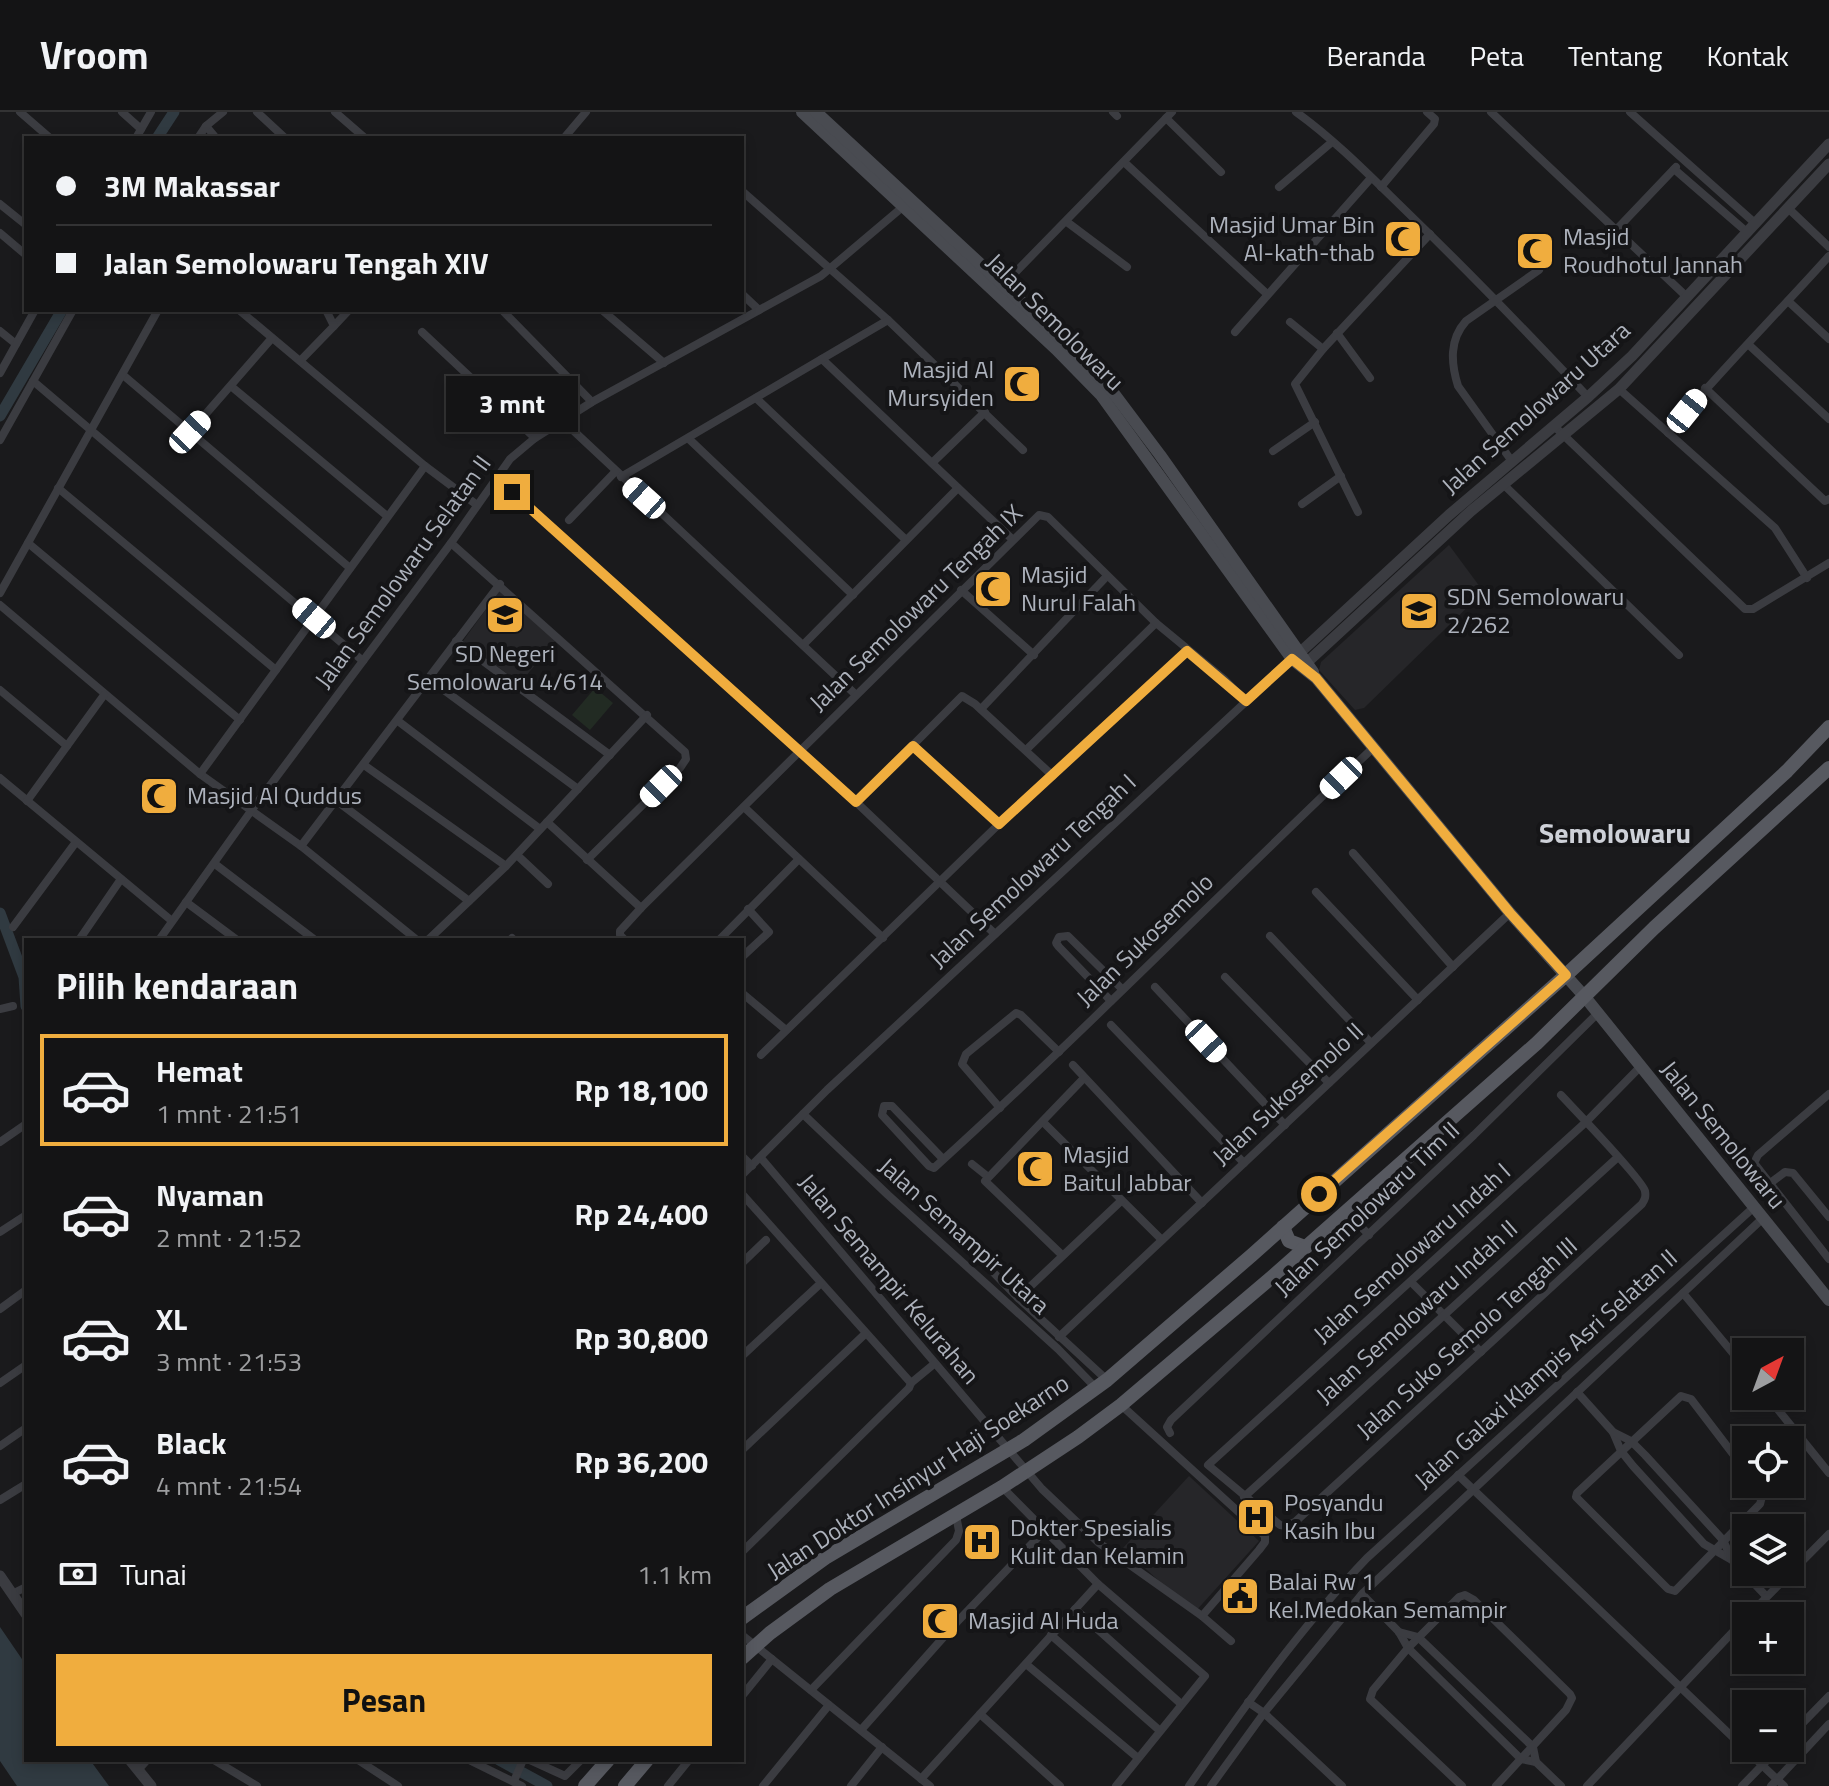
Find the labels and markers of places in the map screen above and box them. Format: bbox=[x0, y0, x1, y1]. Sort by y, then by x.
place label: Masjid Umar Bin Al-kath-thab bbox=[1209, 206, 1375, 270]
mosque icon: Masjid Umar Bin Al-kath-thab bbox=[1382, 218, 1424, 260]
place label: Masjid Roudhotul Jannah bbox=[1563, 218, 1743, 282]
mosque icon: Masjid Roudhotul Jannah bbox=[1514, 230, 1556, 272]
place label: Masjid Al Mursyiden bbox=[887, 351, 994, 415]
mosque icon: Masjid Al Mursyiden bbox=[1001, 363, 1043, 405]
place label: Masjid Nurul Falah bbox=[1021, 556, 1136, 620]
mosque icon: Masjid Nurul Falah bbox=[972, 568, 1014, 610]
place label: SDN Semolowaru 2/262 bbox=[1447, 578, 1624, 642]
school or university icon: SDN Semolowaru 2/262 bbox=[1398, 590, 1440, 632]
school or university icon: SD Negeri Semolowaru 4/614 bbox=[484, 594, 526, 636]
place label: SD Negeri Semolowaru 4/614 bbox=[407, 635, 603, 699]
mosque icon: Masjid Al Quddus bbox=[138, 775, 180, 817]
place label: Masjid Al Quddus bbox=[187, 777, 362, 813]
place label: Masjid Baitul Jabbar bbox=[1063, 1136, 1192, 1200]
mosque icon: Masjid Baitul Jabbar bbox=[1014, 1148, 1056, 1190]
place label: Posyandu Kasih Ibu bbox=[1284, 1484, 1384, 1548]
hospital icon: Posyandu Kasih Ibu bbox=[1235, 1496, 1277, 1538]
place label: Dokter Spesialis Kulit dan Kelamin bbox=[1010, 1509, 1185, 1573]
hospital icon: Dokter Spesialis Kulit dan Kelamin bbox=[961, 1521, 1003, 1563]
place label: Balai Rw 1 Kel.Medokan Semampir bbox=[1268, 1563, 1507, 1627]
public building icon: Balai Rw 1 Kel.Medokan Semampir bbox=[1219, 1575, 1261, 1617]
mosque icon: Masjid Al Huda bbox=[919, 1600, 961, 1642]
place label: Masjid Al Huda bbox=[968, 1602, 1119, 1638]

